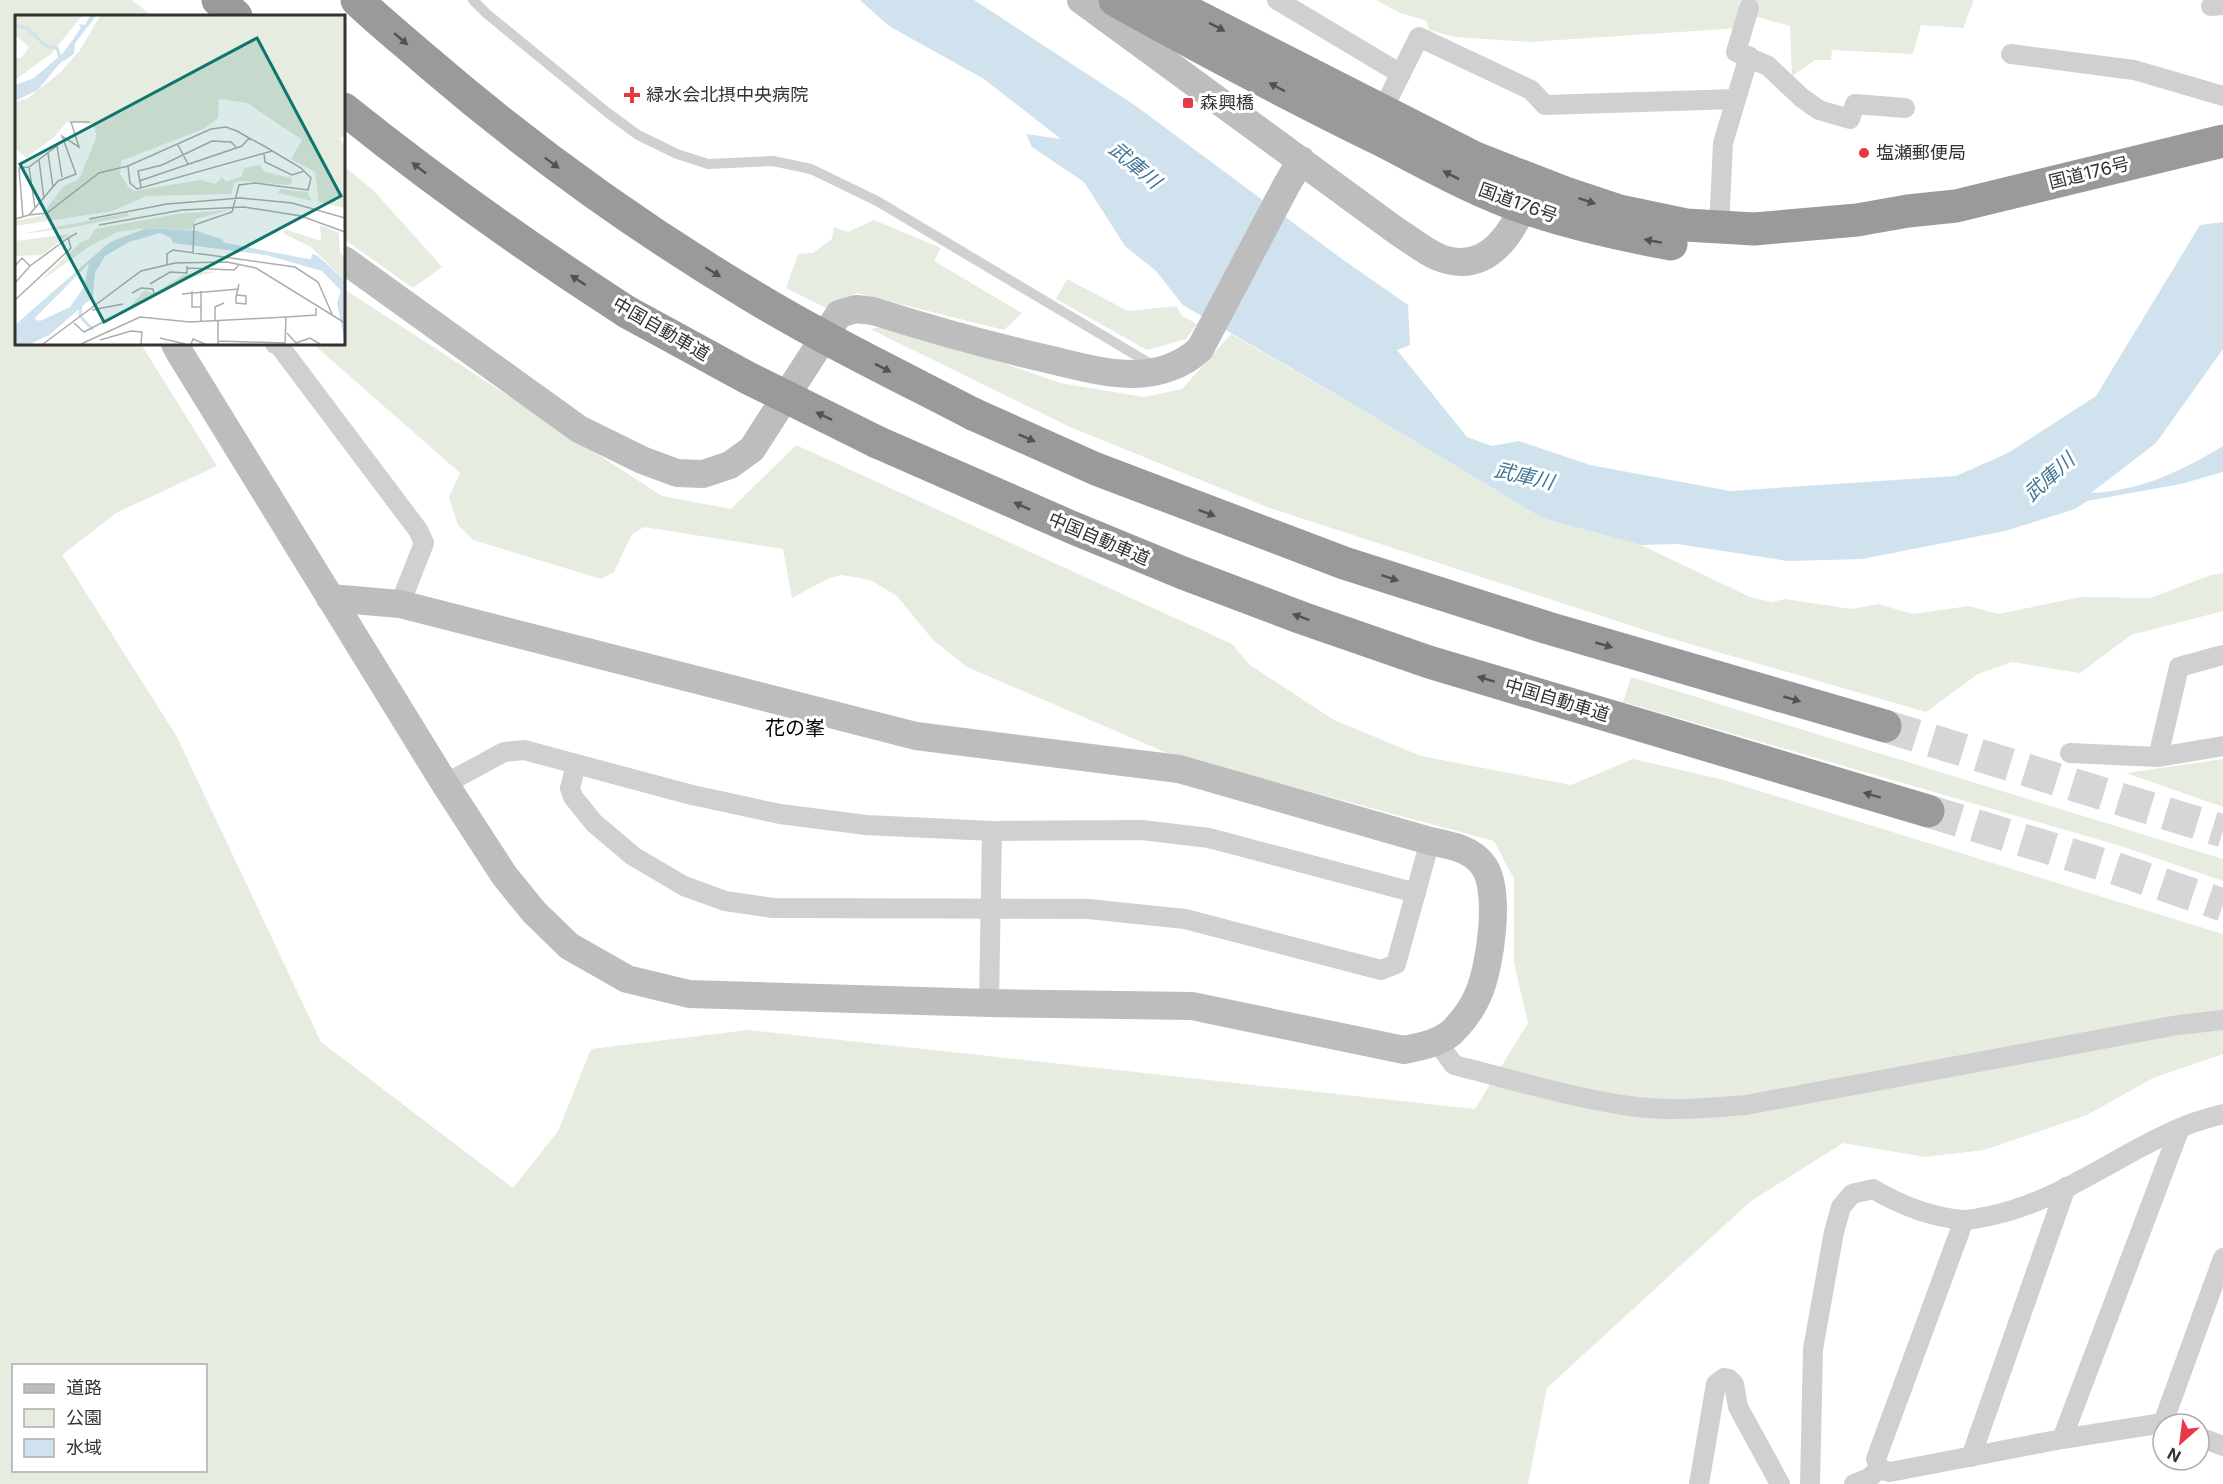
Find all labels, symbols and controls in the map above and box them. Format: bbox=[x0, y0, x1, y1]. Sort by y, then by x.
inset map bbox=[15, 15, 345, 345]
one-way arrow bbox=[1209, 22, 1226, 32]
one-way arrow bbox=[393, 32, 408, 45]
one-way arrow bbox=[1268, 82, 1285, 92]
place label: 緑水会北摂中央病院 bbox=[646, 84, 808, 105]
marker: 緑水会北摂中央病院 bbox=[623, 86, 641, 104]
place label: 森興橋 bbox=[1200, 92, 1254, 113]
marker: 森興橋 bbox=[1181, 96, 1195, 110]
water label: 武庫川 bbox=[1104, 137, 1167, 195]
place label: 塩瀬郵便局 bbox=[1876, 142, 1966, 163]
marker: 塩瀬郵便局 bbox=[1857, 146, 1871, 160]
street label: 国道176号 bbox=[2046, 152, 2131, 193]
one-way arrow bbox=[544, 156, 560, 169]
one-way arrow bbox=[411, 162, 427, 174]
one-way arrow bbox=[1442, 170, 1459, 180]
street label: 国道176号 bbox=[1476, 179, 1560, 226]
one-way arrow bbox=[1578, 196, 1596, 206]
one-way arrow bbox=[1644, 236, 1663, 245]
one-way arrow bbox=[705, 266, 721, 277]
one-way arrow bbox=[570, 275, 586, 286]
street label: 中国自動車道 bbox=[609, 292, 713, 365]
one-way arrow bbox=[874, 362, 892, 372]
one-way arrow bbox=[816, 411, 833, 421]
one-way arrow bbox=[1018, 433, 1036, 443]
water label: 武庫川 bbox=[2019, 447, 2081, 506]
water label: 武庫川 bbox=[1492, 458, 1558, 495]
one-way arrow bbox=[1013, 501, 1031, 511]
street label: 中国自動車道 bbox=[1045, 508, 1153, 569]
one-way arrow bbox=[1198, 508, 1216, 518]
one-way arrow bbox=[1381, 573, 1399, 583]
one-way arrow bbox=[1292, 612, 1310, 622]
one-way arrow bbox=[1596, 641, 1614, 650]
one-way arrow bbox=[1477, 674, 1495, 683]
street label: 中国自動車道 bbox=[1502, 674, 1612, 725]
one-way arrow bbox=[1783, 695, 1801, 704]
district label: 花の峯 bbox=[765, 716, 825, 740]
one-way arrow bbox=[1863, 790, 1881, 799]
legend bbox=[12, 1364, 207, 1472]
text: 道路 bbox=[66, 1377, 102, 1398]
text: 公園 bbox=[66, 1407, 102, 1428]
north arrow bbox=[2151, 1412, 2211, 1472]
text: 水域 bbox=[66, 1437, 102, 1458]
text: N bbox=[2164, 1444, 2184, 1467]

